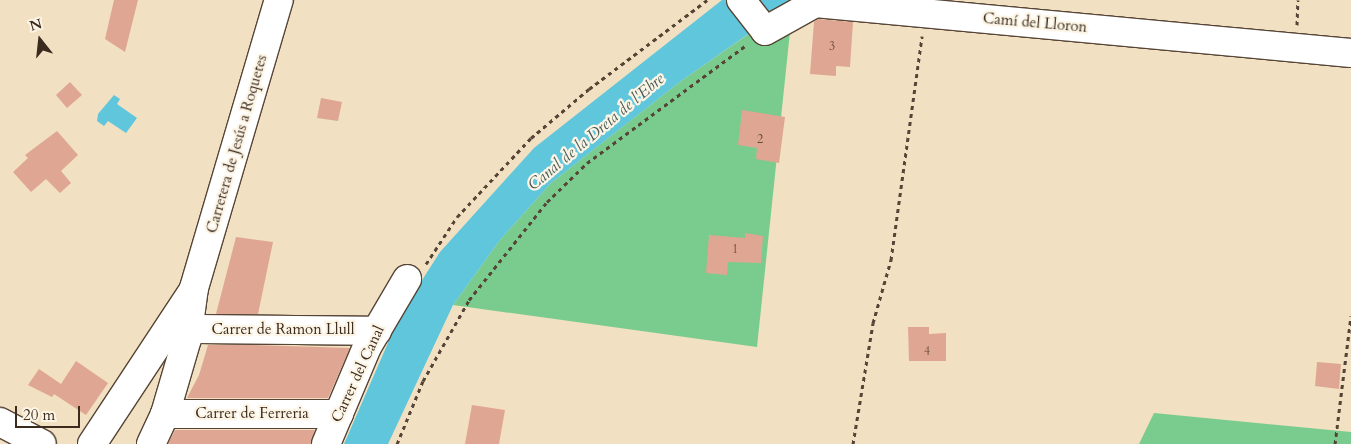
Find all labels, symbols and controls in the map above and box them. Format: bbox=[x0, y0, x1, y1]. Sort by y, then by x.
street label: Camí del Lloron bbox=[982, 9, 1088, 37]
text: N bbox=[27, 14, 44, 36]
north arrow bbox=[15, 15, 65, 65]
house number: 3 bbox=[829, 40, 835, 54]
street label: Carretera de Jesús a Roquetes bbox=[203, 53, 271, 235]
water label: Canal de la Dreta de l'Ebre bbox=[524, 69, 668, 195]
house number: 2 bbox=[757, 133, 763, 147]
house number: 1 bbox=[732, 243, 738, 257]
street label: Carrer de Ramon Llull bbox=[211, 321, 355, 339]
street label: Carrer del Canal bbox=[328, 323, 388, 425]
house number: 4 bbox=[924, 345, 930, 359]
scale bar bbox=[18, 396, 82, 428]
text: 20 m bbox=[23, 405, 55, 425]
street label: Carrer de Ferreria bbox=[195, 405, 309, 423]

